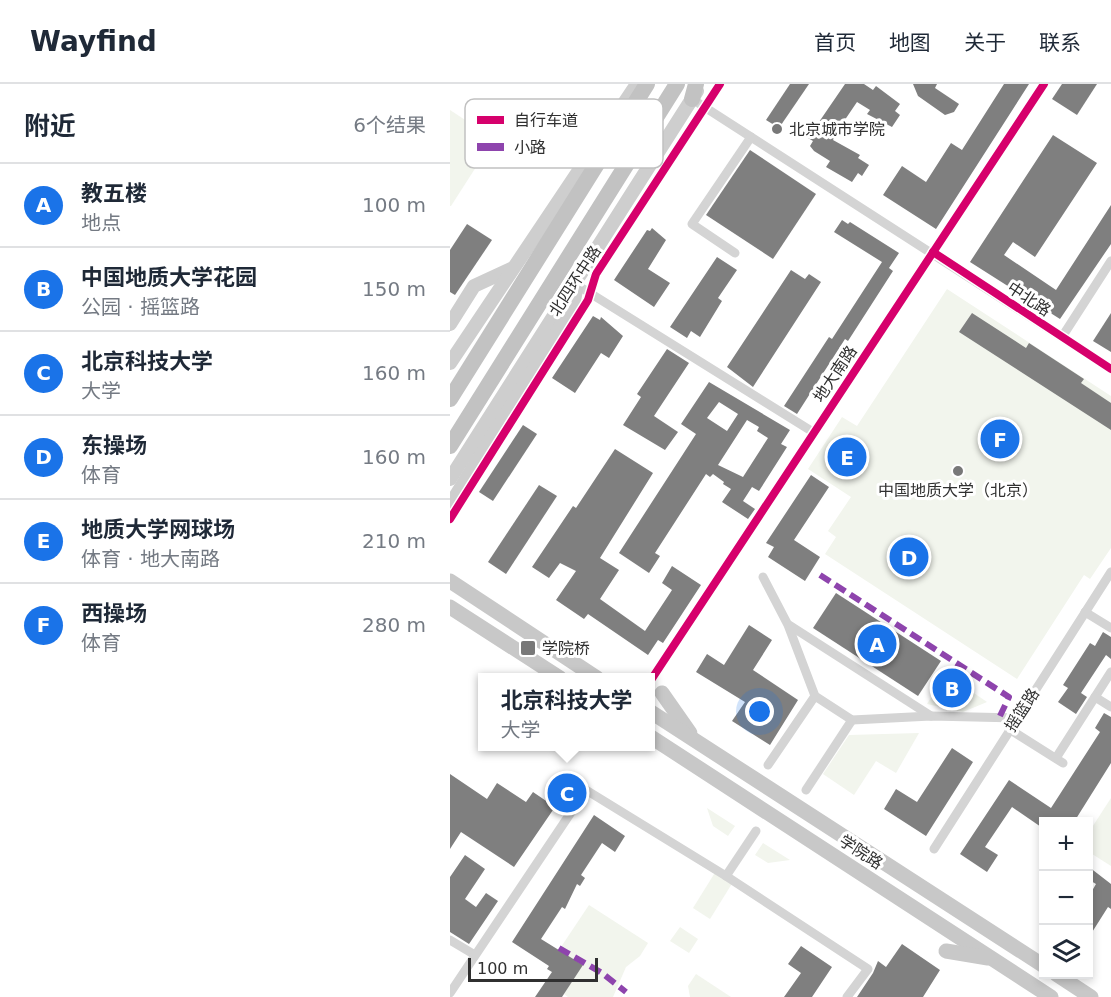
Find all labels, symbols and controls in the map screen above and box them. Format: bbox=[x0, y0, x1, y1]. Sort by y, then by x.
text: Wayfind bbox=[30, 25, 157, 58]
text: 首页 bbox=[814, 31, 856, 55]
text: 地图 bbox=[889, 31, 931, 55]
text: 关于 bbox=[964, 31, 1006, 55]
text: 联系 bbox=[1039, 31, 1081, 55]
legend bbox=[465, 99, 663, 168]
text: 附近 bbox=[24, 111, 76, 141]
text: 自行车道 bbox=[514, 111, 578, 130]
text: 6个结果 bbox=[353, 113, 426, 137]
place label: 北京城市学院 bbox=[789, 120, 885, 139]
marker: 北京城市学院 bbox=[770, 122, 784, 136]
text: 小路 bbox=[514, 138, 546, 157]
text: 教五楼 bbox=[81, 181, 147, 206]
text: A bbox=[36, 193, 51, 217]
text: 100 m bbox=[362, 193, 426, 217]
text: 地点 bbox=[81, 211, 121, 235]
street label: 北四环中路 bbox=[545, 242, 605, 320]
text: 中国地质大学花园 bbox=[81, 265, 257, 290]
text: B bbox=[36, 277, 51, 301]
text: 150 m bbox=[362, 277, 426, 301]
street label: 中北路 bbox=[1004, 278, 1054, 320]
text: 公园 · 摇篮路 bbox=[81, 295, 200, 319]
street label: 地大南路 bbox=[809, 342, 861, 406]
text: 北京科技大学 bbox=[81, 349, 213, 374]
text: C bbox=[36, 361, 51, 385]
text: 160 m bbox=[362, 361, 426, 385]
text: 大学 bbox=[81, 379, 121, 403]
pin: F bbox=[980, 416, 1020, 462]
text: 东操场 bbox=[81, 433, 147, 458]
pin: E bbox=[828, 434, 866, 479]
text: D bbox=[35, 445, 52, 469]
text: 160 m bbox=[362, 445, 426, 469]
text: 体育 bbox=[81, 463, 121, 487]
marker: 中国地质大学（北京） bbox=[951, 464, 965, 478]
place label: 中国地质大学（北京） bbox=[878, 481, 1038, 500]
text: 地质大学网球场 bbox=[81, 517, 235, 542]
text: E bbox=[37, 529, 50, 553]
text: 210 m bbox=[362, 529, 426, 553]
pin: D bbox=[890, 534, 928, 580]
text: 体育 · 地大南路 bbox=[81, 547, 220, 571]
text: 西操场 bbox=[81, 601, 147, 626]
text: F bbox=[37, 613, 50, 637]
text: 280 m bbox=[362, 613, 426, 637]
pin: A bbox=[858, 622, 896, 666]
text: 体育 bbox=[81, 631, 121, 655]
marker: 学院桥 bbox=[519, 639, 537, 657]
place label: 学院桥 bbox=[542, 639, 590, 658]
pin: B bbox=[932, 666, 972, 710]
popup bbox=[478, 673, 655, 751]
street label: 摇篮路 bbox=[1001, 685, 1043, 735]
text: 北京科技大学 bbox=[500, 688, 633, 713]
your location bbox=[745, 697, 774, 726]
text: 大学 bbox=[500, 718, 540, 742]
pin: C bbox=[548, 770, 586, 816]
map controls bbox=[1039, 817, 1093, 979]
button: + bbox=[1039, 817, 1093, 871]
street label: 学院路 bbox=[836, 831, 886, 873]
button: − bbox=[1039, 871, 1093, 925]
button: layers bbox=[1039, 925, 1093, 979]
scale bar bbox=[468, 955, 598, 982]
text: 100 m bbox=[477, 959, 528, 978]

